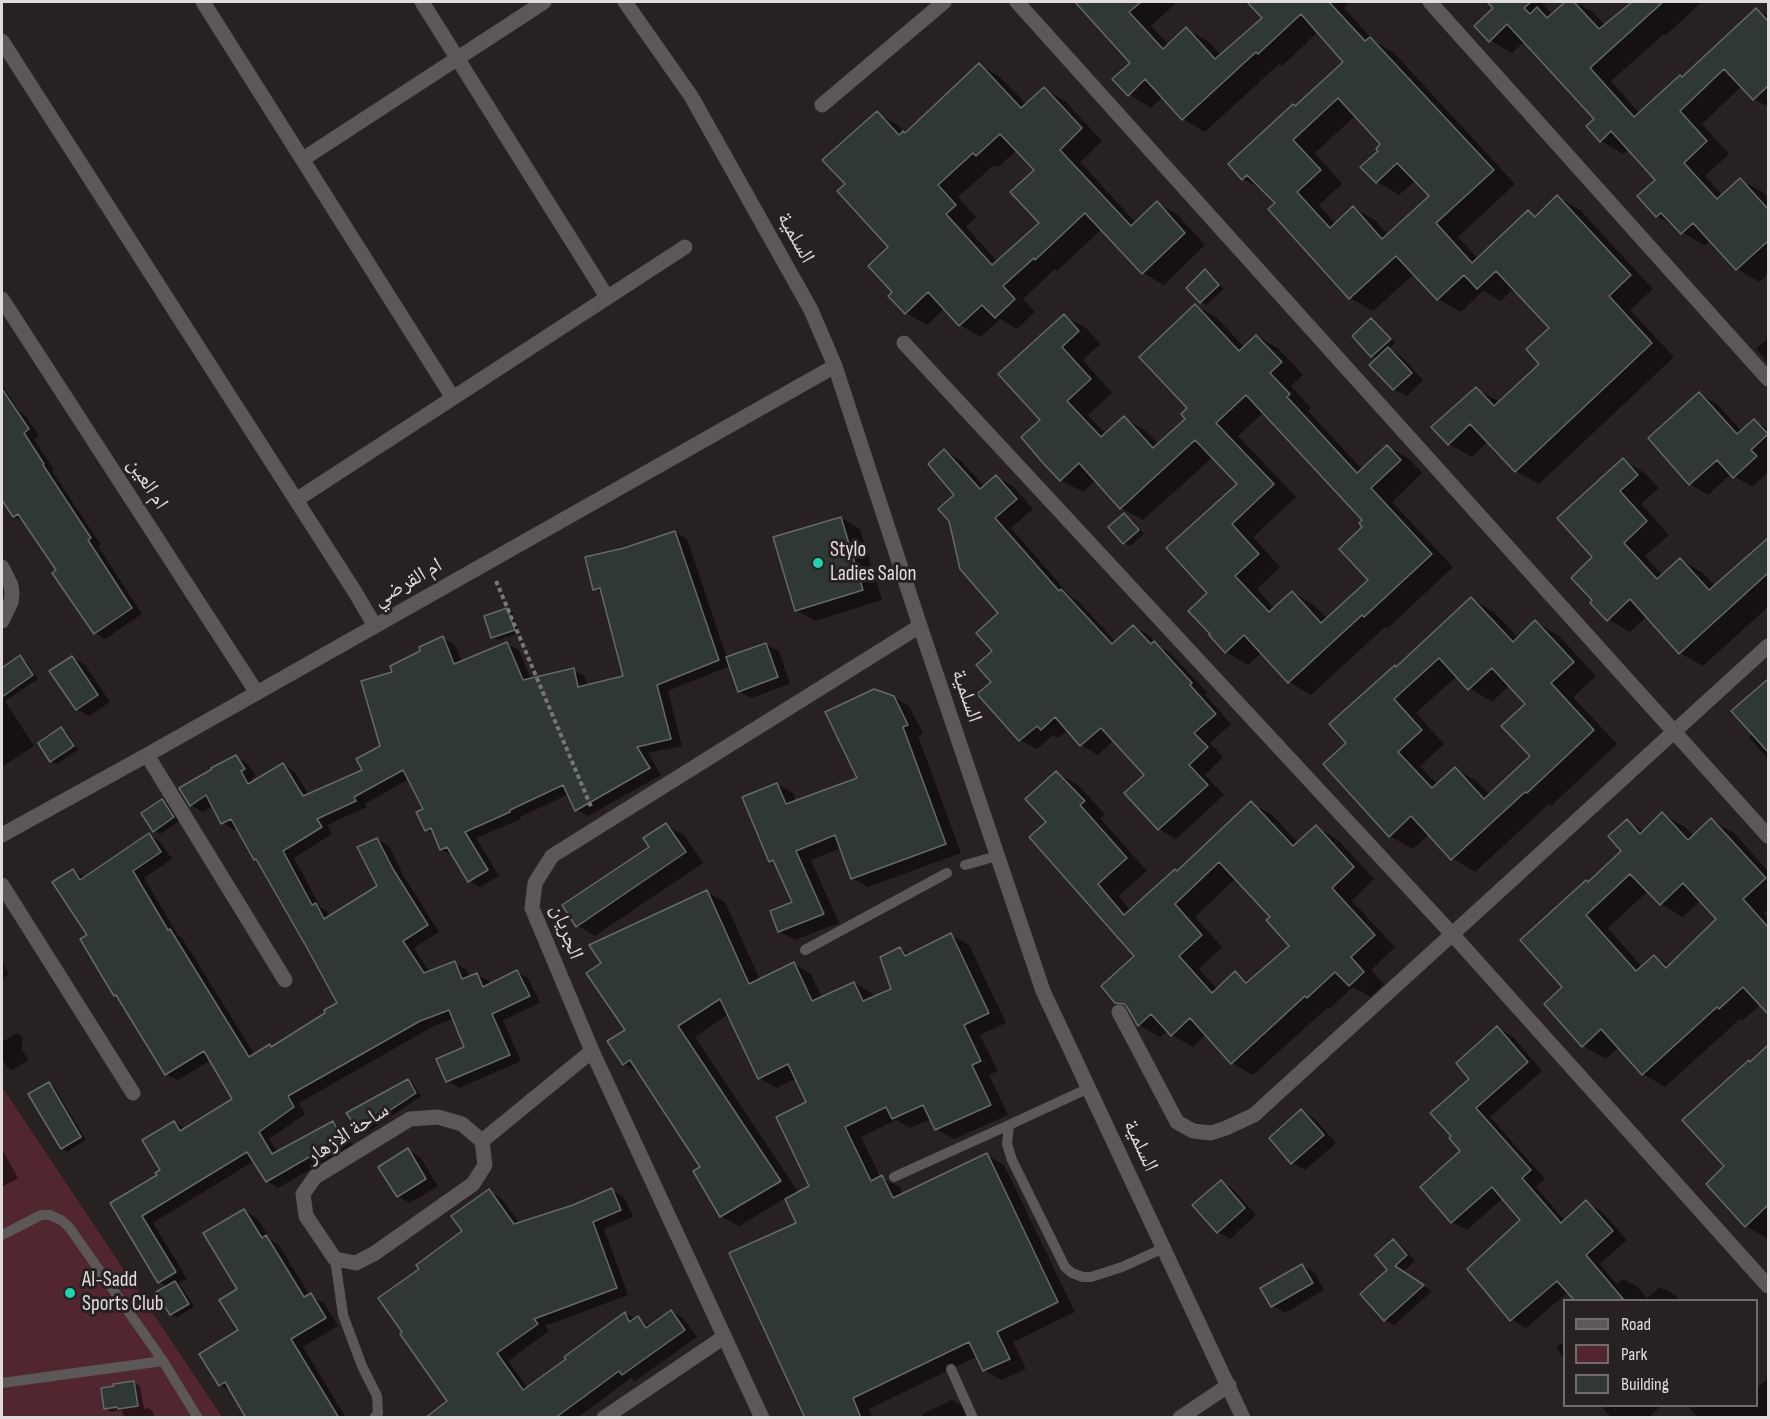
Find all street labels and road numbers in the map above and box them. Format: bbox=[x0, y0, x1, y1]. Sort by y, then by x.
street label: السلمية bbox=[771, 208, 819, 268]
street label: ام العين bbox=[121, 453, 173, 515]
street label: ام القرضي bbox=[369, 553, 447, 613]
street label: السلمية bbox=[945, 666, 987, 726]
street label: الجريان bbox=[544, 901, 588, 963]
street label: ساحة الازهار bbox=[302, 1098, 394, 1170]
street label: السلمية bbox=[1117, 1116, 1163, 1176]

